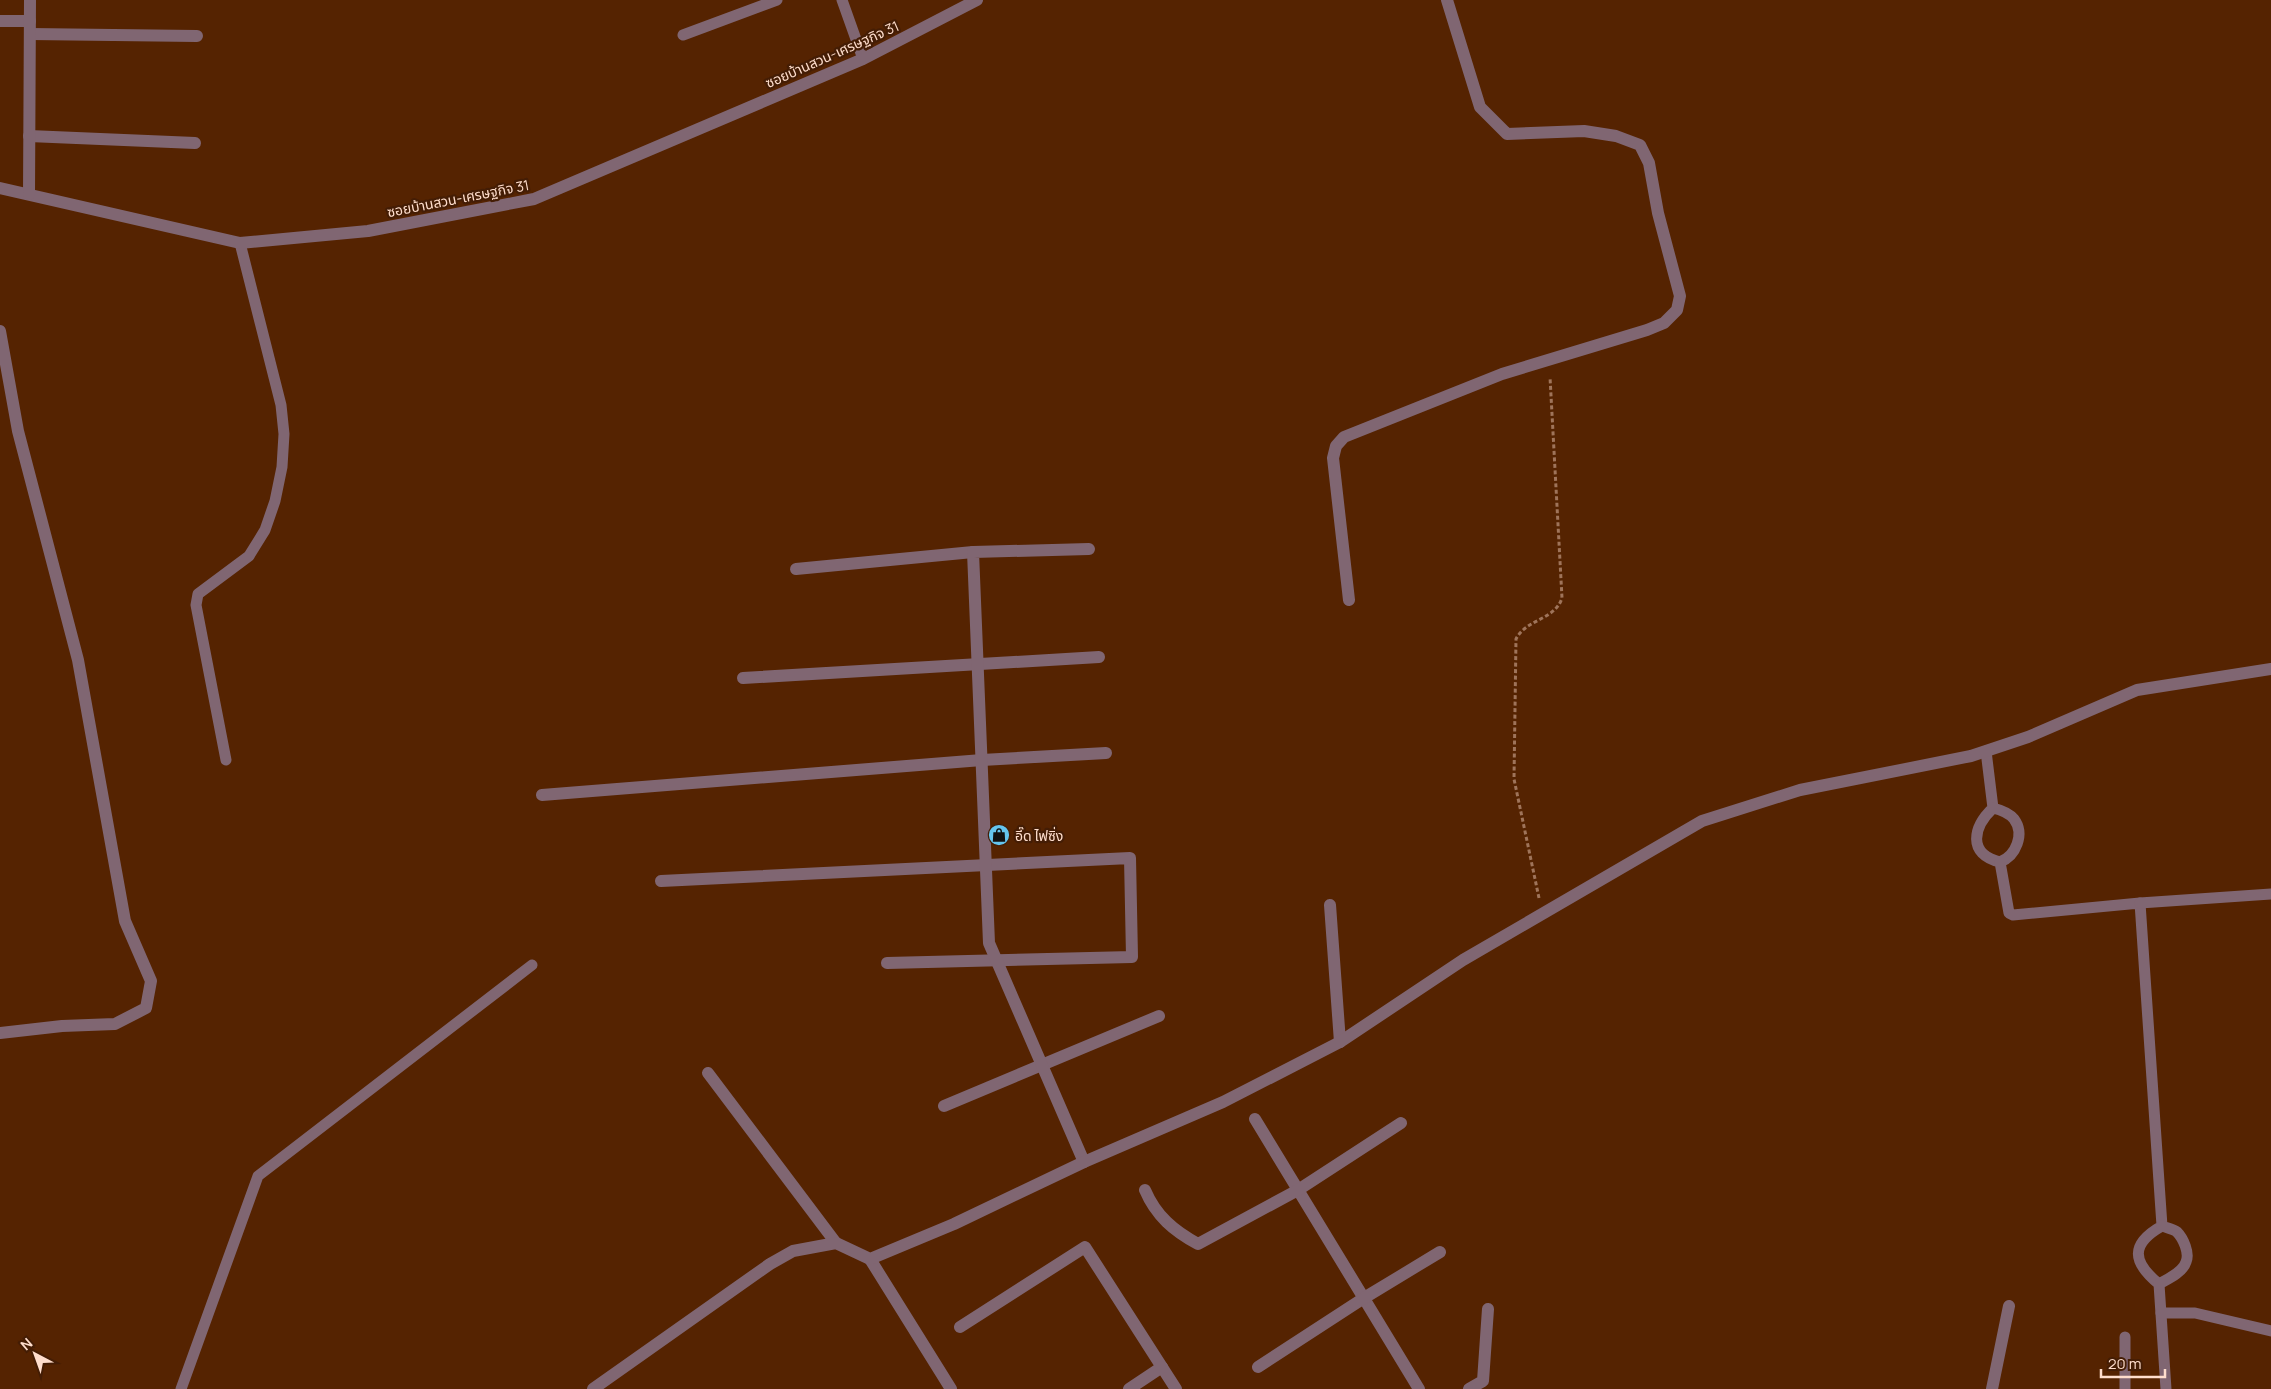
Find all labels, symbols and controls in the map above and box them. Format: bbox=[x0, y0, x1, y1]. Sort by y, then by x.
street label: ซอยบ้านสวน-เศรษฐกิจ 31 bbox=[762, 16, 902, 92]
street label: ซอยบ้านสวน-เศรษฐกิจ 31 bbox=[385, 175, 531, 221]
shop icon: อี๊ด ไฟซิ่ง bbox=[987, 823, 1011, 847]
place label: อี๊ด ไฟซิ่ง bbox=[1015, 826, 1063, 845]
north arrow bbox=[10, 1329, 60, 1379]
text: N bbox=[16, 1333, 36, 1354]
scale bar bbox=[2101, 1346, 2165, 1378]
text: 20 m bbox=[2108, 1353, 2141, 1374]

